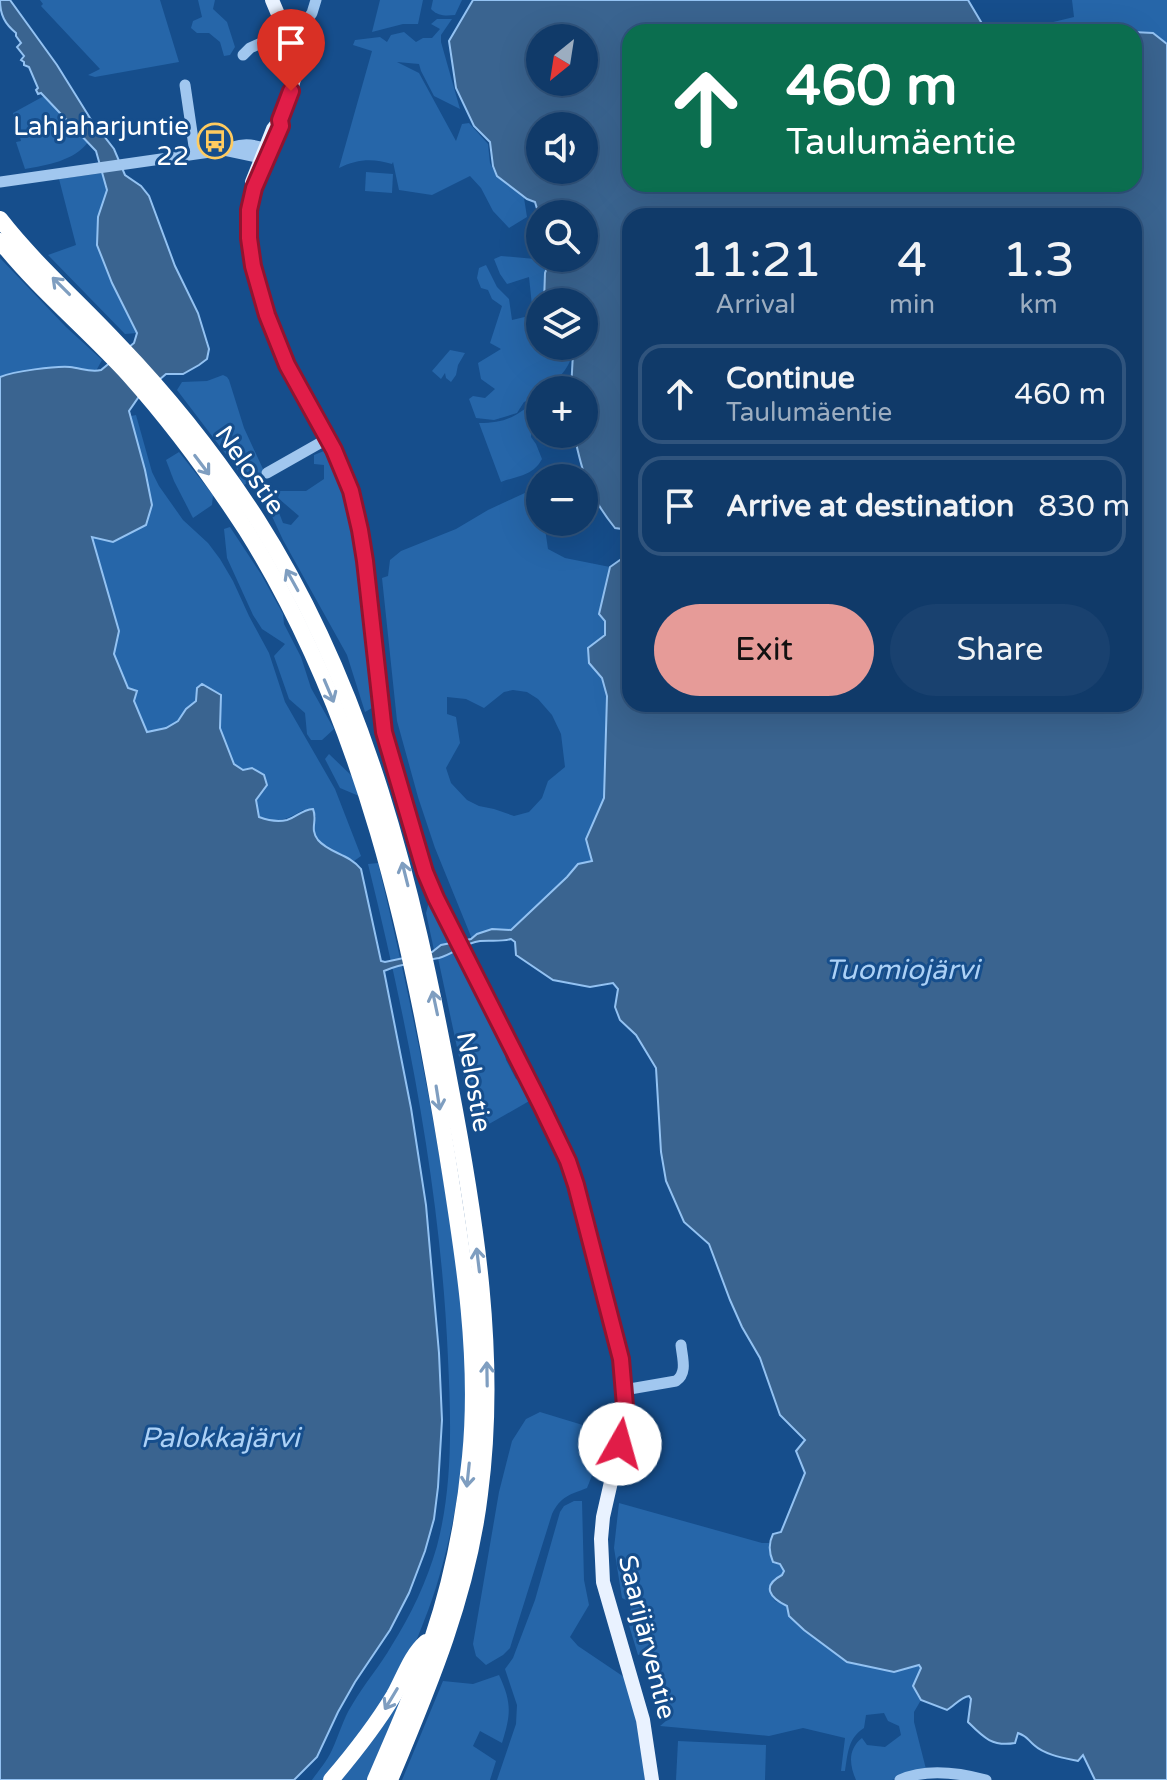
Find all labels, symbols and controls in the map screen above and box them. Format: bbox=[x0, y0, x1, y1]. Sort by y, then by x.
pin bbox=[257, 9, 325, 91]
icon: arrive bbox=[269, 21, 313, 65]
north arrow bbox=[526, 24, 598, 96]
map controls bbox=[526, 24, 598, 536]
text: 460 m bbox=[786, 53, 957, 120]
icon: ahead bbox=[654, 56, 758, 160]
place label: Lahjaharjuntie 22 bbox=[13, 111, 189, 172]
button: sound bbox=[526, 112, 598, 184]
text: Taulumäentie bbox=[786, 121, 1016, 164]
bus stop icon: Lahjaharjuntie 22 bbox=[196, 122, 234, 160]
button: search bbox=[526, 200, 598, 272]
text: 11:21 bbox=[689, 232, 822, 290]
text: 4 bbox=[897, 232, 927, 290]
text: 1.3 bbox=[1002, 232, 1075, 290]
one-way arrow bbox=[52, 276, 71, 296]
button: layers bbox=[526, 288, 598, 360]
text: Arrival bbox=[715, 289, 796, 320]
text: min bbox=[889, 289, 935, 320]
text: km bbox=[1020, 289, 1058, 320]
text: Continue bbox=[726, 360, 855, 397]
icon: ahead bbox=[658, 372, 702, 416]
button: + bbox=[526, 376, 598, 448]
text: 460 m bbox=[1014, 376, 1106, 413]
text: Taulumäentie bbox=[726, 397, 892, 428]
street label: Nelostie bbox=[208, 420, 292, 520]
one-way arrow bbox=[193, 454, 210, 475]
button: − bbox=[526, 464, 598, 536]
icon: arrive bbox=[658, 484, 702, 528]
text: Arrive at destination bbox=[726, 488, 1014, 525]
text: 830 m bbox=[1038, 488, 1130, 525]
one-way arrow bbox=[284, 568, 299, 592]
button: Exit bbox=[654, 604, 874, 696]
button: Share bbox=[890, 604, 1110, 696]
one-way arrow bbox=[323, 678, 338, 703]
one-way arrow bbox=[396, 861, 411, 887]
water label: Tuomiojärvi bbox=[825, 953, 982, 987]
one-way arrow bbox=[427, 991, 442, 1017]
street label: Nelostie bbox=[450, 1030, 498, 1134]
one-way arrow bbox=[432, 1085, 447, 1111]
one-way arrow bbox=[470, 1248, 485, 1273]
one-way arrow bbox=[479, 1361, 495, 1388]
position arrow bbox=[578, 1402, 662, 1486]
water label: Palokkajärvi bbox=[140, 1421, 303, 1455]
one-way arrow bbox=[460, 1461, 475, 1488]
street label: Saarijärventie bbox=[612, 1552, 682, 1722]
one-way arrow bbox=[382, 1687, 398, 1710]

